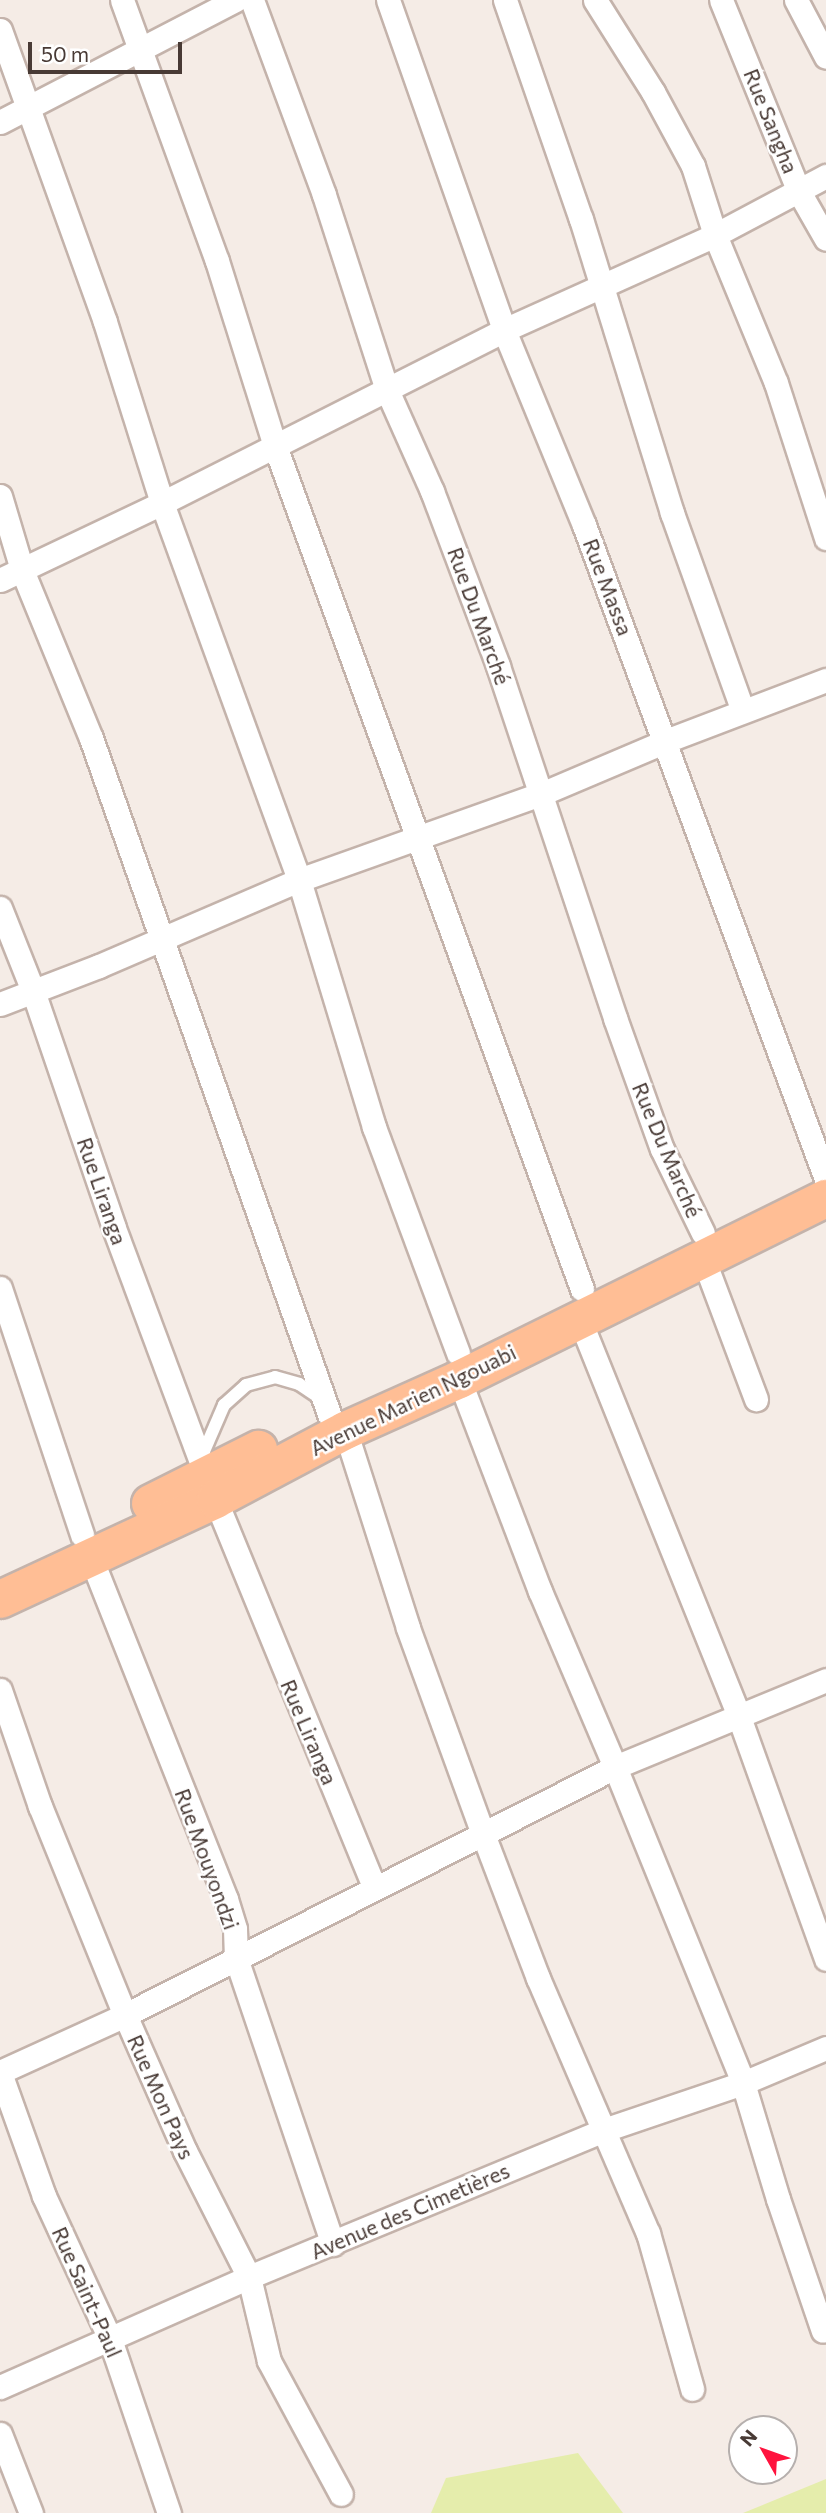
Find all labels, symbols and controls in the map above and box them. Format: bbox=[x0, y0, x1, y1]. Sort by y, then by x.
scale bar bbox=[32, 28, 186, 72]
text: 50 m bbox=[41, 41, 89, 66]
street label: Rue Sangha bbox=[739, 65, 803, 177]
street label: Rue Massa bbox=[578, 535, 638, 639]
street label: Rue Du Marché bbox=[442, 544, 516, 688]
street label: Rue Du Marché bbox=[627, 1079, 707, 1221]
street label: Rue Liranga bbox=[72, 1134, 132, 1248]
street label: Avenue Marien Ngouabi bbox=[306, 1339, 520, 1461]
street label: Rue Liranga bbox=[276, 1676, 342, 1788]
street label: Rue Mouyondzi bbox=[170, 1785, 244, 1933]
street label: Rue Mon Pays bbox=[122, 2031, 200, 2163]
street label: Avenue des Cimetières bbox=[307, 2158, 513, 2264]
street label: Rue Saint-Paul bbox=[47, 2223, 127, 2361]
north arrow bbox=[728, 2415, 798, 2485]
text: N bbox=[735, 2425, 761, 2450]

